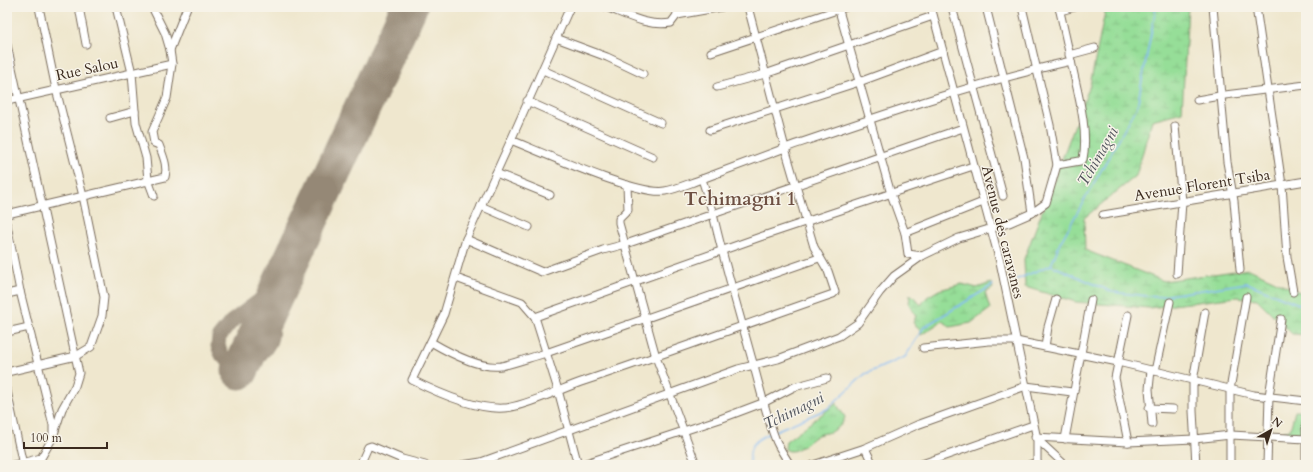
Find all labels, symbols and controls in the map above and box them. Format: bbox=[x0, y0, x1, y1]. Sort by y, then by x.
street label: Rue Salou bbox=[54, 53, 120, 85]
water label: Tchimagni bbox=[1072, 122, 1124, 190]
street label: Avenue des caravanes bbox=[977, 163, 1029, 301]
street label: Avenue Florent Tsiba bbox=[1133, 164, 1272, 206]
district label: Tchimagni 1 bbox=[684, 186, 796, 212]
water label: Tchimagni bbox=[759, 386, 828, 435]
north arrow bbox=[1251, 410, 1291, 450]
text: N bbox=[1269, 414, 1286, 432]
scale bar bbox=[24, 424, 107, 450]
text: 100 m bbox=[30, 430, 63, 446]

